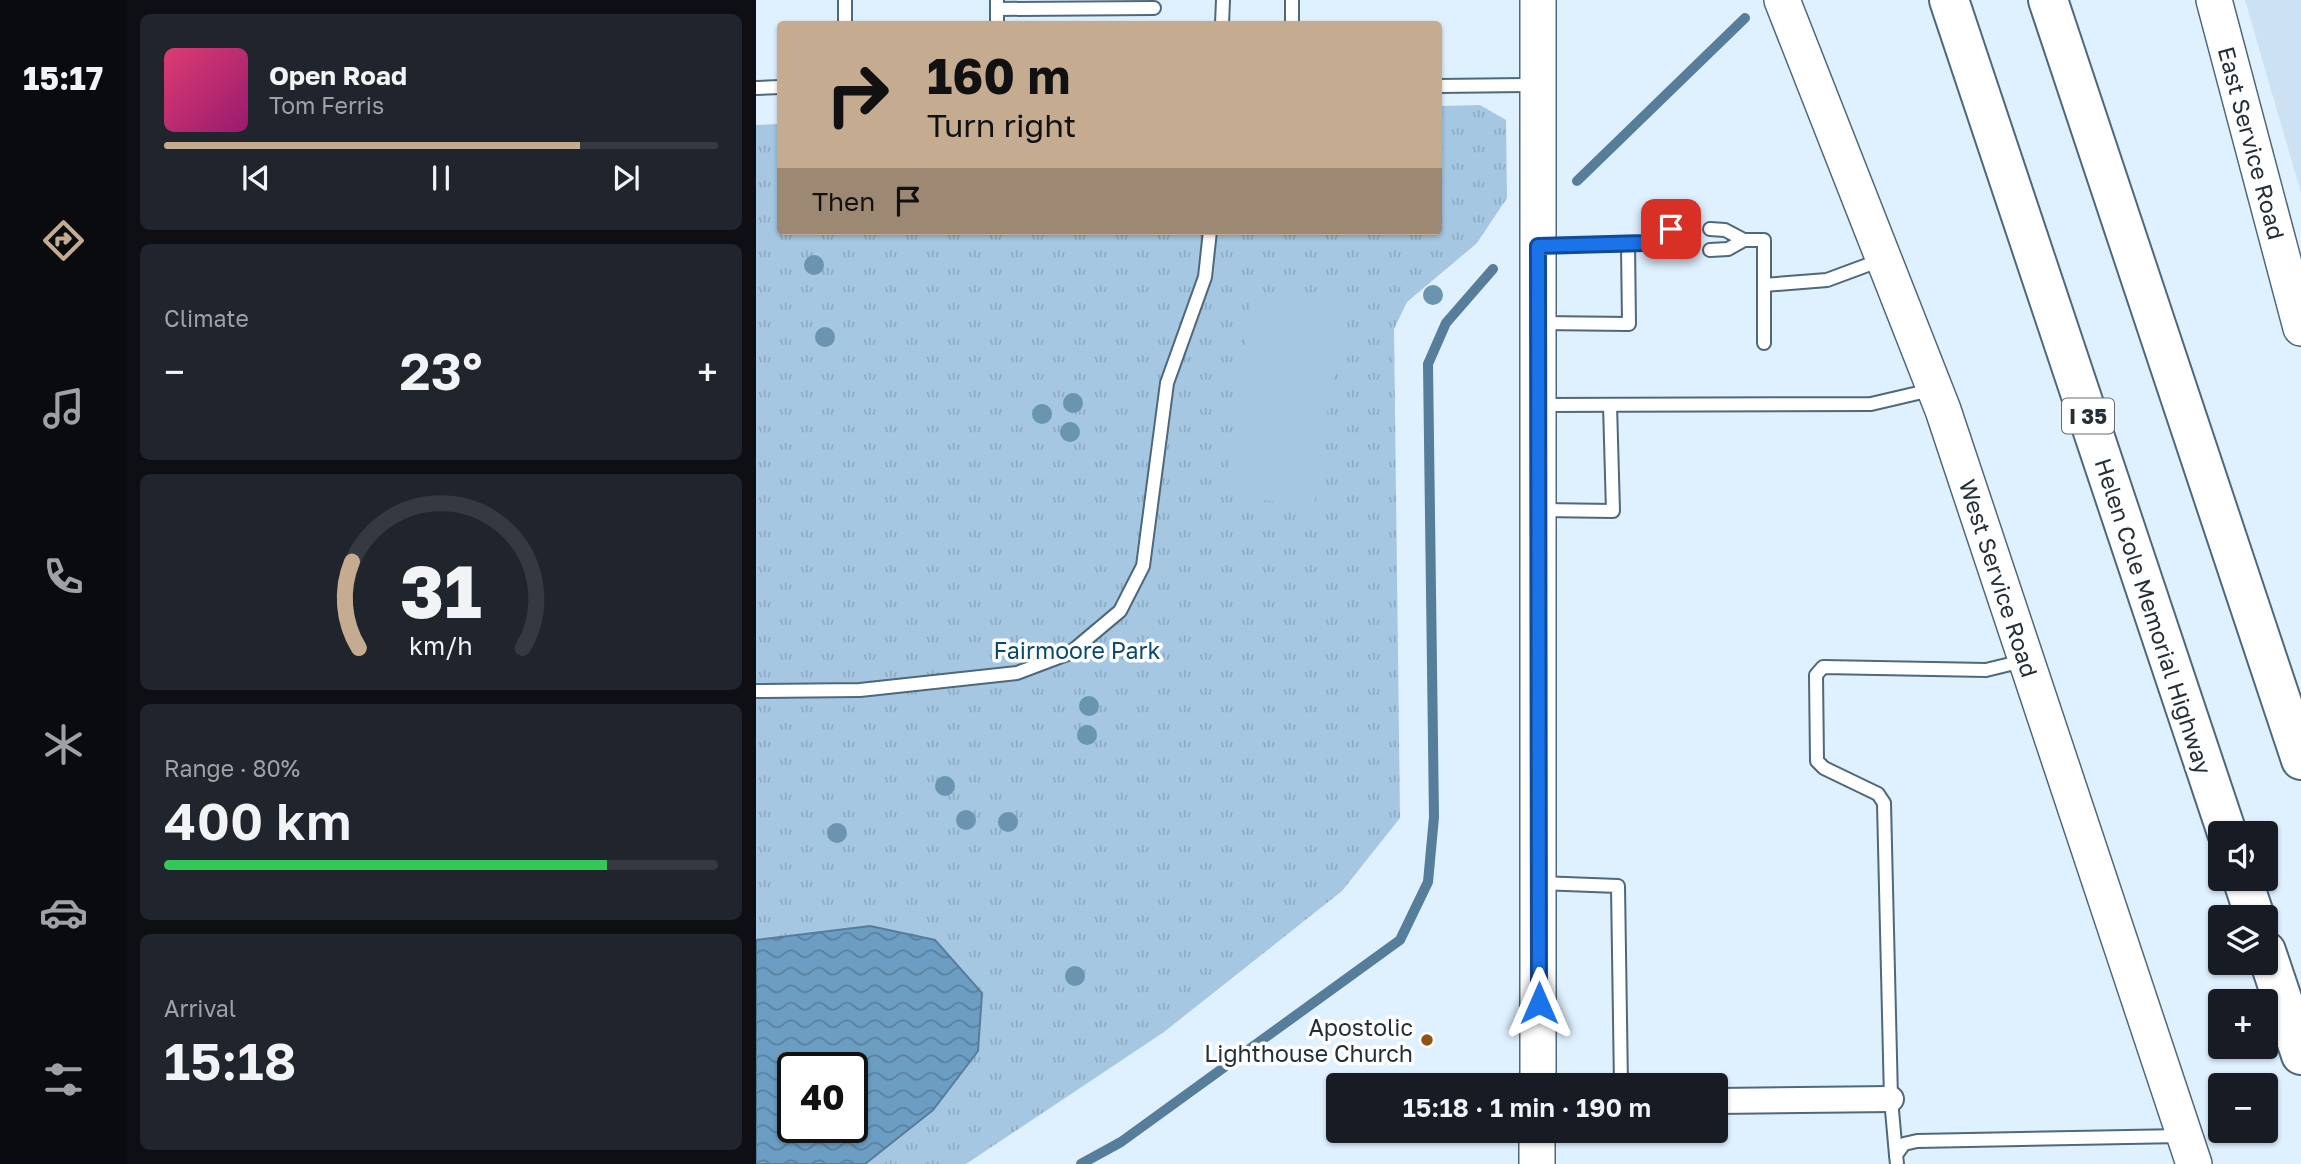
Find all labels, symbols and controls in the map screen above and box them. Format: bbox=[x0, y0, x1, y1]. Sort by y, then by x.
street label: East Service Road bbox=[2213, 43, 2291, 243]
text: 160 m bbox=[927, 46, 1070, 105]
icon: right bbox=[812, 49, 903, 140]
text: 15:17 bbox=[23, 59, 103, 97]
text: Open Road bbox=[269, 60, 407, 91]
text: Tom Ferris bbox=[269, 91, 384, 119]
text: Turn right bbox=[927, 106, 1076, 144]
icon: previous bbox=[237, 159, 275, 197]
icon: pause bbox=[422, 159, 460, 197]
icon: next bbox=[607, 159, 645, 197]
icon: arrive bbox=[889, 182, 927, 220]
text: Then bbox=[812, 186, 875, 217]
pin bbox=[1641, 199, 1701, 259]
icon: arrive bbox=[1652, 210, 1690, 248]
icon: directions bbox=[39, 216, 88, 265]
text: Climate bbox=[164, 304, 249, 332]
text: 23° bbox=[400, 339, 482, 401]
text: − bbox=[164, 349, 185, 394]
text: + bbox=[697, 349, 718, 394]
icon: music bbox=[39, 384, 88, 433]
road number: I 35 bbox=[2062, 398, 2114, 434]
street label: Helen Cole Memorial Highway bbox=[2090, 454, 2218, 778]
street label: West Service Road bbox=[1954, 476, 2044, 680]
text: 31 bbox=[400, 547, 482, 634]
icon: phone bbox=[39, 552, 88, 601]
text: km/h bbox=[409, 630, 473, 661]
park label: Fairmoore Park bbox=[994, 636, 1160, 664]
icon: climate bbox=[39, 720, 88, 769]
text: Range · 80% bbox=[164, 754, 300, 782]
text: 400 km bbox=[164, 789, 352, 851]
map controls bbox=[2208, 821, 2278, 1143]
button: sound bbox=[2208, 821, 2278, 891]
icon: car bbox=[39, 888, 88, 937]
button: layers bbox=[2208, 905, 2278, 975]
position arrow bbox=[1502, 966, 1576, 1040]
button: + bbox=[2208, 989, 2278, 1059]
text: Arrival bbox=[164, 994, 236, 1022]
place label: Apostolic Lighthouse Church bbox=[1204, 1013, 1413, 1067]
text: 15:18 bbox=[164, 1029, 296, 1091]
marker: Apostolic Lighthouse Church bbox=[1419, 1032, 1435, 1048]
speed limit sign: 40 bbox=[777, 1052, 868, 1143]
icon: filters bbox=[39, 1055, 88, 1104]
button: − bbox=[2208, 1073, 2278, 1143]
text: 15:18 · 1 min · 190 m bbox=[1403, 1092, 1651, 1123]

